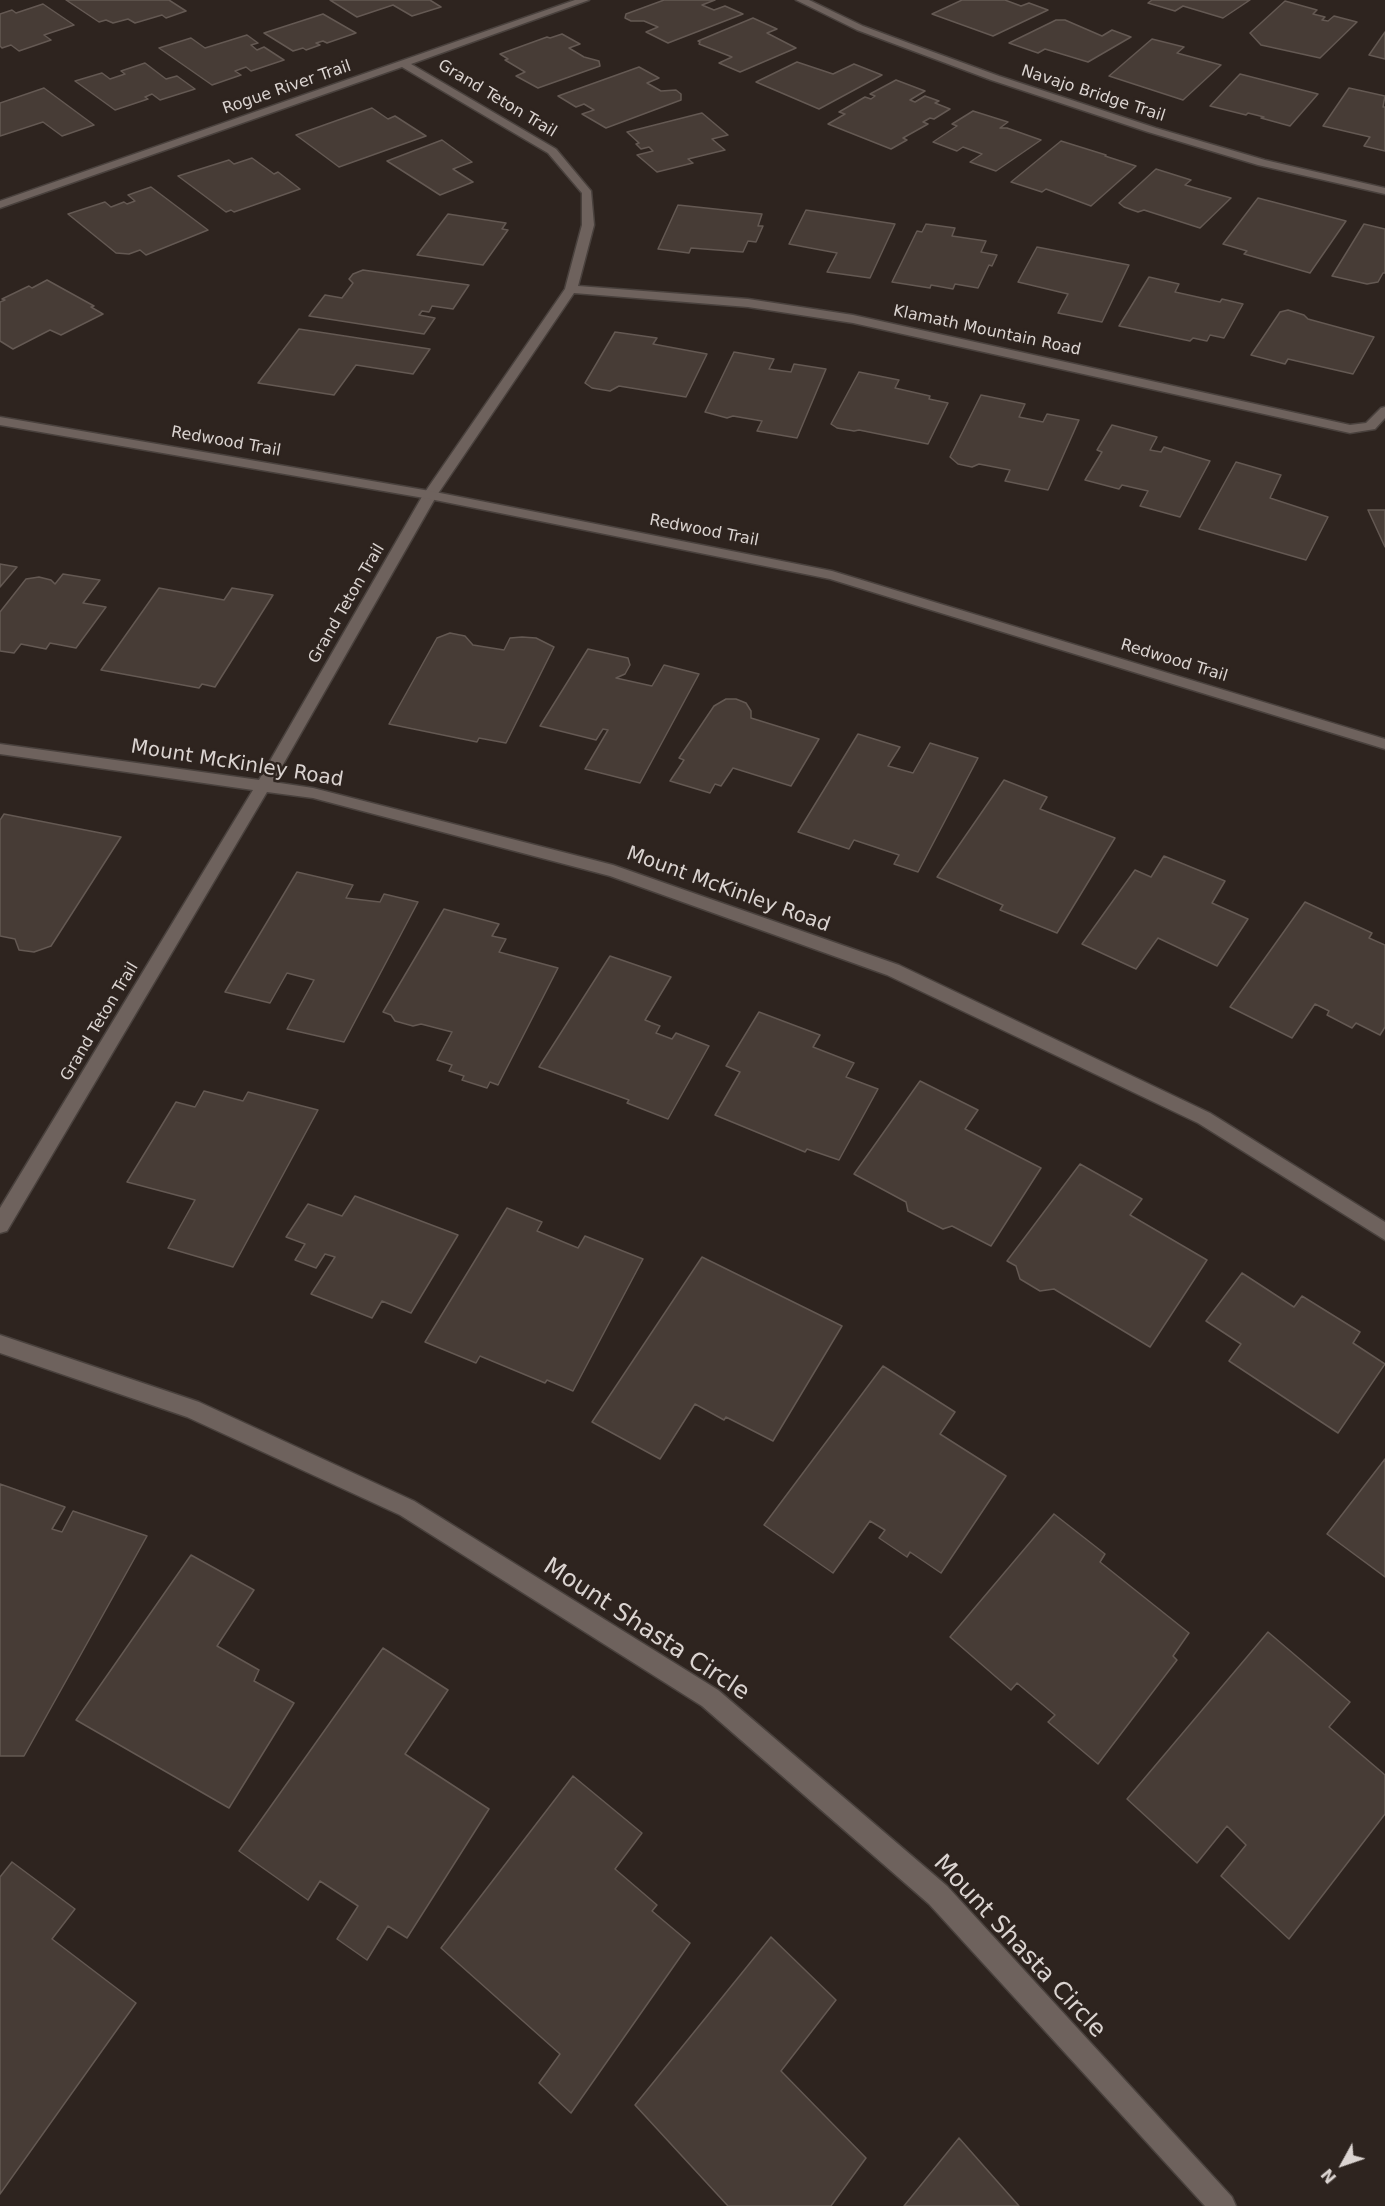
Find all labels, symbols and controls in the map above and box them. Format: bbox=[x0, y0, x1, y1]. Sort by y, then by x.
street label: Grand Teton Trail bbox=[434, 56, 560, 142]
street label: Rogue River Trail bbox=[220, 57, 354, 119]
street label: Navajo Bridge Trail bbox=[1019, 62, 1167, 126]
street label: Klamath Mountain Road bbox=[891, 302, 1083, 360]
street label: Redwood Trail bbox=[170, 423, 282, 461]
street label: Redwood Trail bbox=[648, 511, 760, 551]
street label: Grand Teton Trail bbox=[305, 541, 389, 667]
street label: Redwood Trail bbox=[1118, 636, 1230, 686]
street label: Mount McKinley Road bbox=[129, 735, 345, 793]
street label: Mount McKinley Road bbox=[623, 842, 833, 938]
street label: Grand Teton Trail bbox=[57, 959, 143, 1085]
street label: Mount Shasta Circle bbox=[538, 1553, 754, 1707]
street label: Mount Shasta Circle bbox=[927, 1850, 1111, 2044]
north arrow bbox=[1313, 2134, 1373, 2194]
text: N bbox=[1317, 2165, 1340, 2187]

